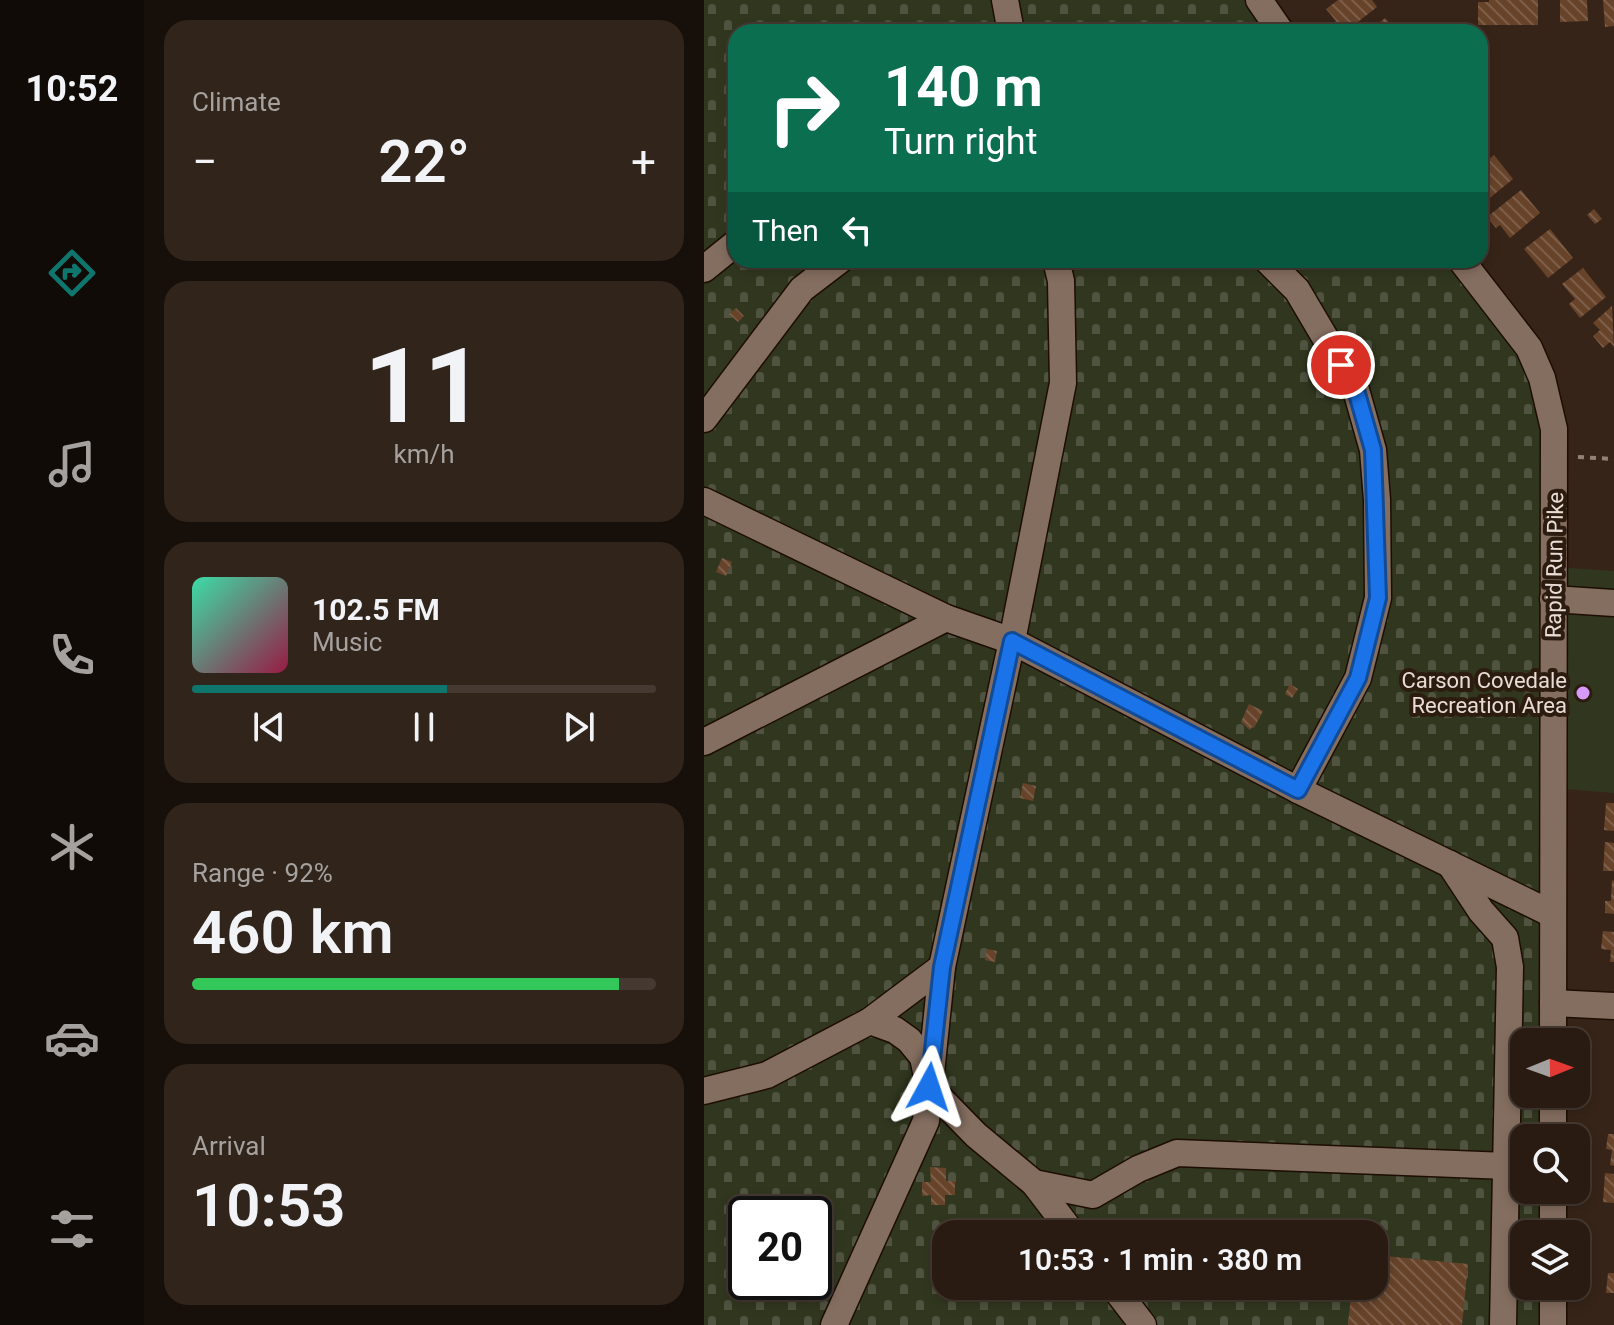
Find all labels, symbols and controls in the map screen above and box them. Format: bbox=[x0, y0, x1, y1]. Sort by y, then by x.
text: 140 m bbox=[884, 54, 1043, 120]
icon: right bbox=[752, 56, 856, 160]
text: 10:52 bbox=[26, 68, 118, 110]
text: Climate bbox=[192, 87, 281, 117]
text: Turn right bbox=[884, 121, 1037, 163]
text: 22° bbox=[378, 126, 470, 197]
text: − bbox=[192, 136, 217, 188]
text: + bbox=[631, 136, 656, 188]
icon: left bbox=[835, 208, 879, 252]
text: Then bbox=[752, 213, 819, 248]
icon: directions bbox=[44, 245, 100, 301]
text: 11 bbox=[364, 326, 484, 447]
pin bbox=[1307, 331, 1375, 399]
icon: arrive bbox=[1319, 343, 1363, 387]
icon: music bbox=[44, 436, 100, 492]
text: km/h bbox=[393, 439, 455, 469]
street label: Rapid Run Pike bbox=[1541, 492, 1568, 638]
text: 102.5 FM bbox=[312, 592, 440, 627]
icon: phone bbox=[44, 627, 100, 683]
text: Music bbox=[312, 627, 382, 657]
place label: Carson Covedale Recreation Area bbox=[1401, 668, 1567, 718]
marker: Carson Covedale Recreation Area bbox=[1574, 684, 1592, 702]
icon: previous bbox=[247, 705, 291, 749]
icon: pause bbox=[402, 705, 446, 749]
icon: next bbox=[557, 705, 601, 749]
icon: climate bbox=[44, 819, 100, 875]
text: Range · 92% bbox=[192, 858, 333, 888]
text: 460 km bbox=[192, 897, 394, 968]
icon: car bbox=[44, 1010, 100, 1066]
north arrow bbox=[1510, 1028, 1590, 1108]
map controls bbox=[1510, 1028, 1590, 1300]
position arrow bbox=[887, 1045, 971, 1129]
button: search bbox=[1510, 1124, 1590, 1204]
text: Arrival bbox=[192, 1131, 266, 1161]
text: 10:53 bbox=[192, 1170, 345, 1241]
speed limit sign: 20 bbox=[728, 1196, 832, 1300]
icon: filters bbox=[44, 1201, 100, 1257]
button: layers bbox=[1510, 1220, 1590, 1300]
text: 10:53 · 1 min · 380 m bbox=[1018, 1242, 1302, 1277]

